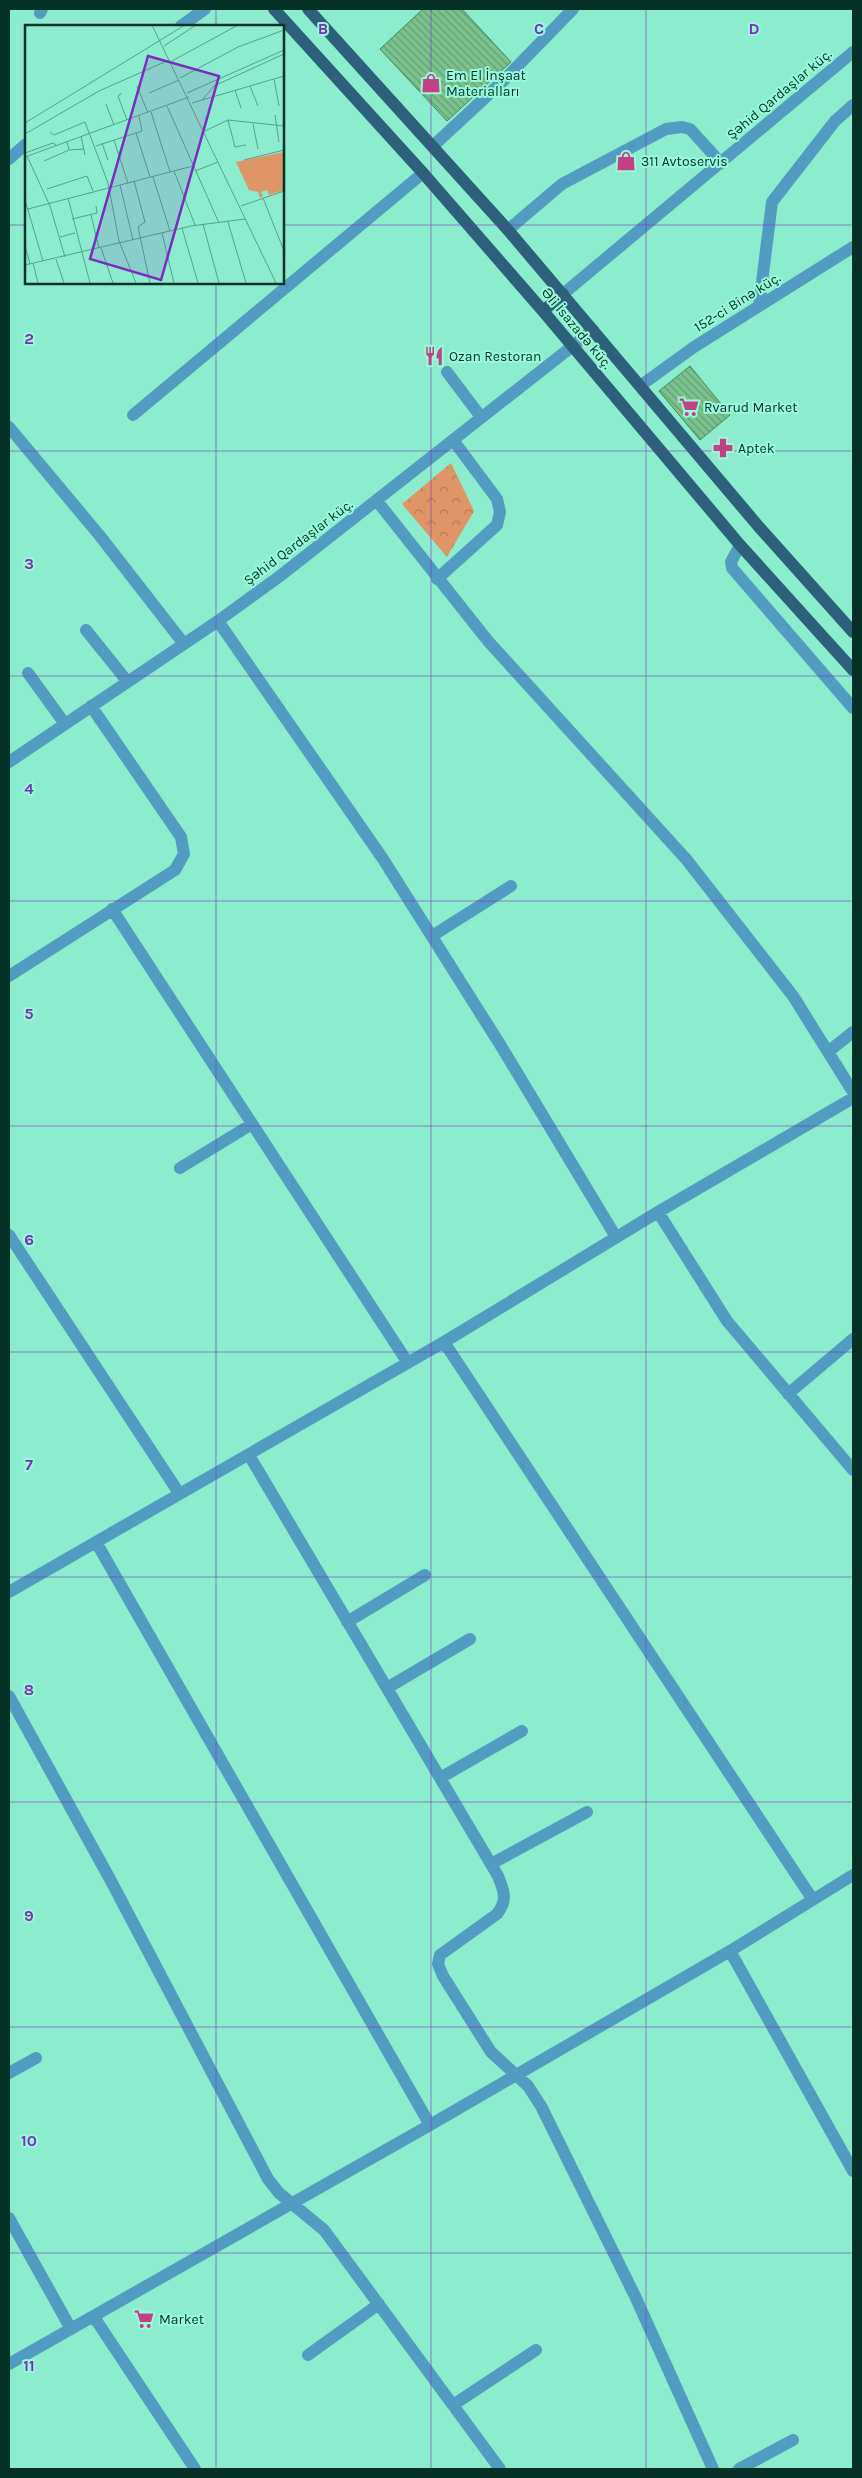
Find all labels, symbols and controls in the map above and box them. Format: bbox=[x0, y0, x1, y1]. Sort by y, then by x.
text: B bbox=[318, 19, 328, 38]
text: C bbox=[534, 19, 544, 38]
text: D bbox=[749, 19, 760, 38]
inset map bbox=[25, 25, 284, 284]
street label: Şəhid Qardaşlar küç. bbox=[723, 45, 836, 143]
place label: Em El İnşaat Materialları bbox=[446, 67, 526, 100]
shop icon: Em El İnşaat Materialları bbox=[420, 72, 442, 94]
shop icon: 311 Avtoservis bbox=[615, 150, 637, 172]
place label: 311 Avtoservis bbox=[641, 153, 728, 170]
street label: 152-ci Binə küç. bbox=[691, 269, 784, 336]
street label: Əli İsazadə küç. bbox=[538, 284, 616, 373]
text: 2 bbox=[24, 329, 34, 348]
restaurant icon: Ozan Restoran bbox=[423, 345, 445, 367]
place label: Ozan Restoran bbox=[449, 348, 541, 365]
supermarket icon: Rvarud Market bbox=[678, 396, 700, 418]
place label: Rvarud Market bbox=[704, 399, 797, 416]
pharmacy icon: Aptek bbox=[712, 437, 734, 459]
place label: Aptek bbox=[738, 440, 775, 457]
street label: Şəhid Qardaşlar küç. bbox=[241, 496, 356, 589]
text: 3 bbox=[24, 554, 34, 573]
text: 4 bbox=[24, 779, 34, 798]
text: 5 bbox=[24, 1004, 34, 1023]
text: 6 bbox=[24, 1230, 34, 1249]
text: 7 bbox=[25, 1455, 33, 1474]
text: 8 bbox=[24, 1680, 34, 1699]
text: 9 bbox=[24, 1906, 34, 1925]
text: 10 bbox=[21, 2131, 37, 2150]
supermarket icon: Market bbox=[133, 2308, 155, 2330]
place label: Market bbox=[159, 2311, 204, 2328]
text: 11 bbox=[23, 2356, 35, 2375]

